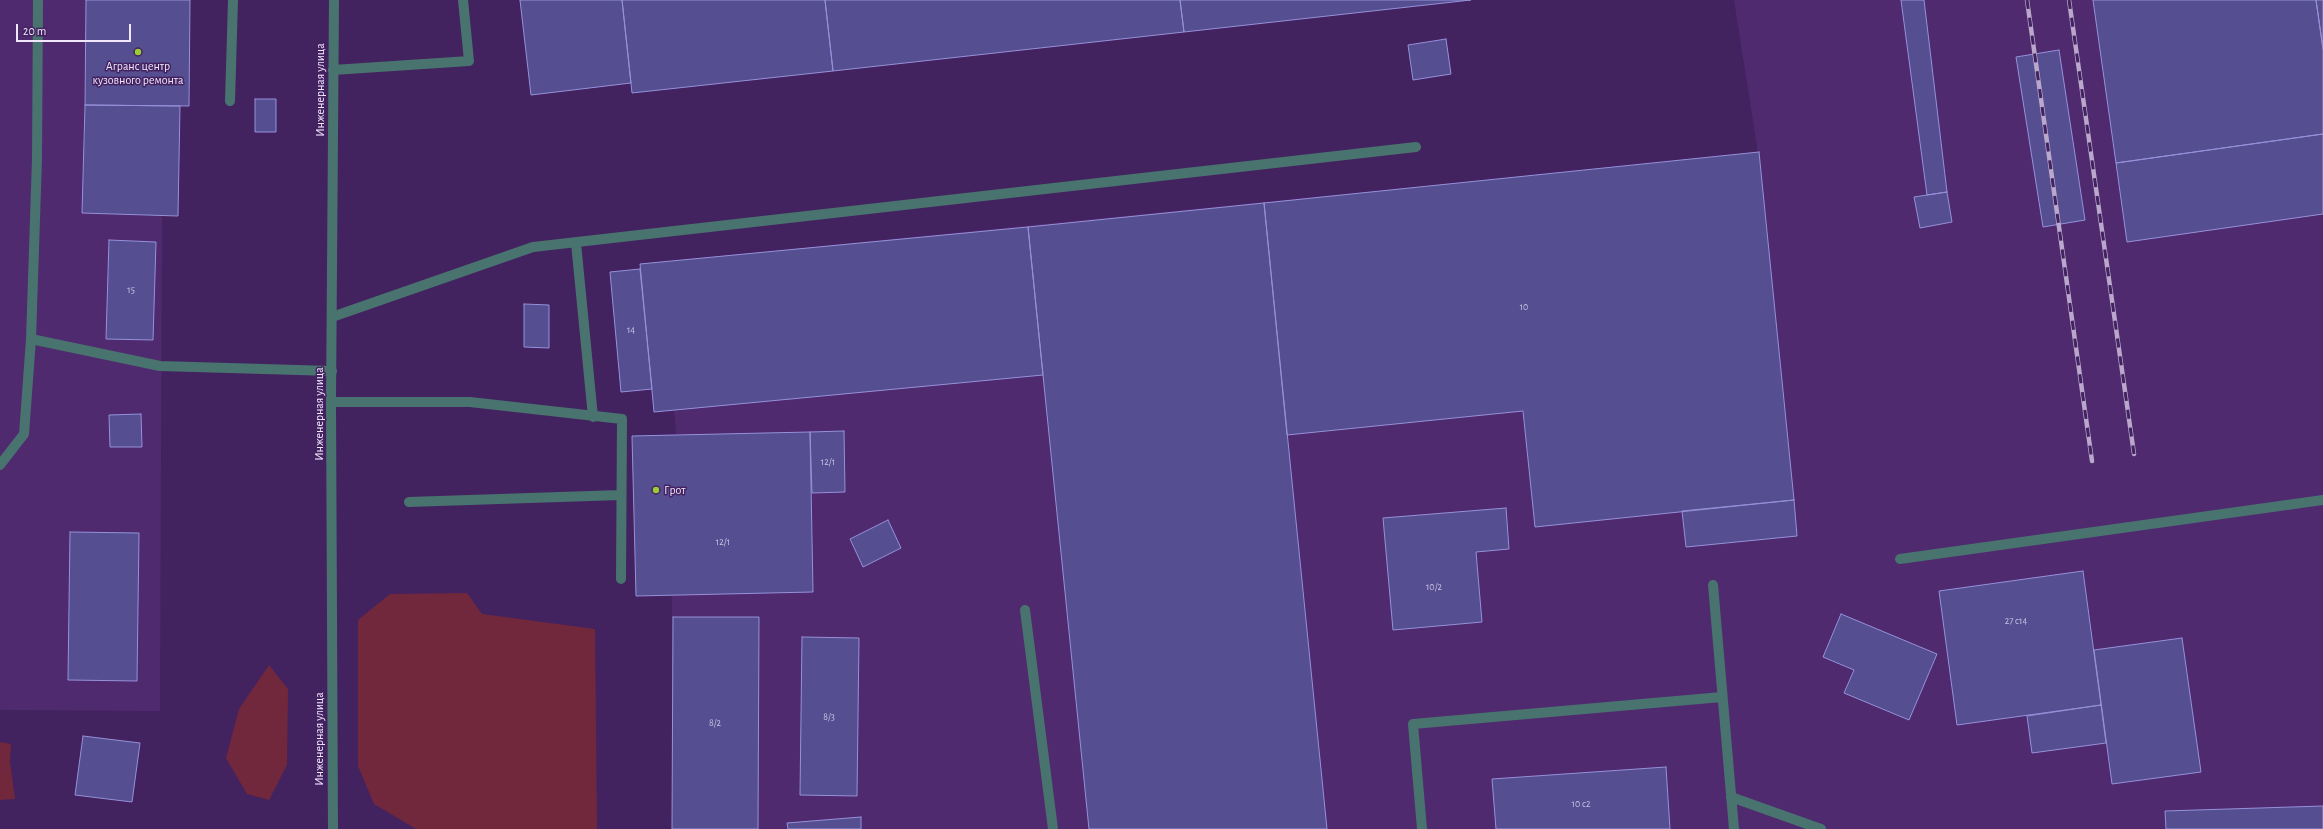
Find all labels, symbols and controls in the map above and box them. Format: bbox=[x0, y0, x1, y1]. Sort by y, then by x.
scale bar bbox=[18, 16, 133, 42]
text: 20 m bbox=[23, 25, 46, 37]
street label: Инженерная улица bbox=[313, 43, 327, 137]
marker: Агранс центр кузовного ремонта bbox=[133, 47, 143, 57]
place label: Агранс центр кузовного ремонта bbox=[92, 59, 184, 87]
house number: 15 bbox=[127, 284, 135, 296]
house number: 10 bbox=[1520, 301, 1528, 313]
house number: 14 bbox=[627, 324, 635, 336]
street label: Инженерная улица bbox=[312, 367, 326, 461]
house number: 12/1 bbox=[821, 456, 835, 468]
place label: Грот bbox=[664, 483, 686, 497]
marker: Грот bbox=[651, 485, 661, 495]
house number: 12/1 bbox=[716, 536, 730, 548]
house number: 10/2 bbox=[1426, 581, 1442, 593]
house number: 27 с14 bbox=[2005, 615, 2027, 627]
street label: Инженерная улица bbox=[312, 692, 326, 786]
house number: 8/3 bbox=[823, 711, 835, 723]
house number: 8/2 bbox=[709, 717, 721, 729]
house number: 10 с2 bbox=[1572, 798, 1590, 810]

